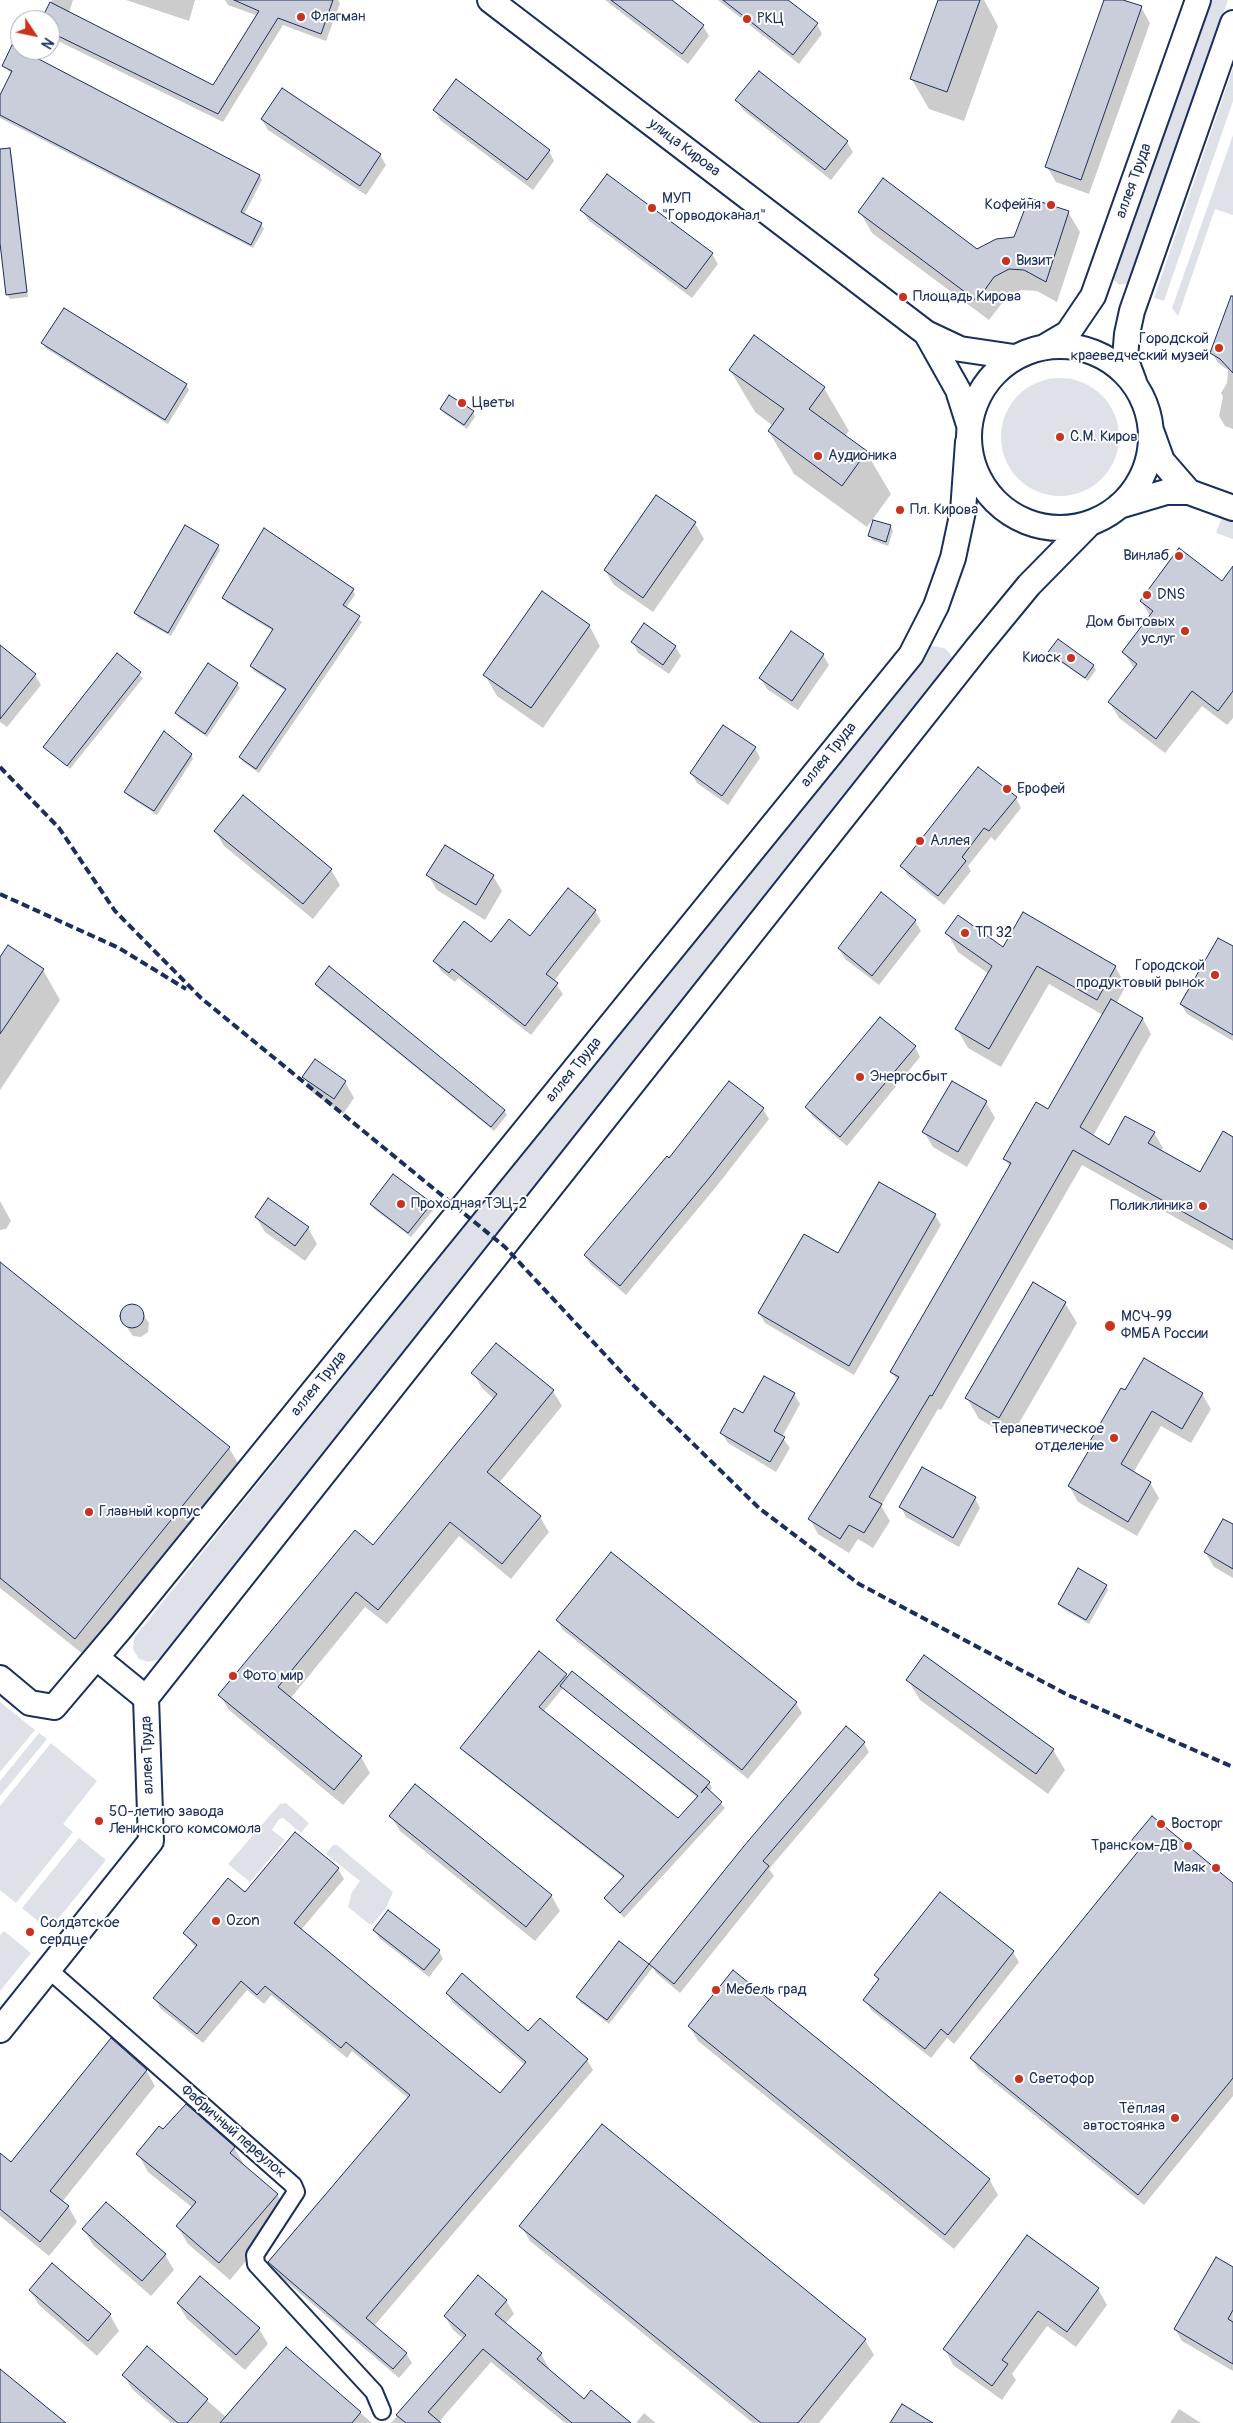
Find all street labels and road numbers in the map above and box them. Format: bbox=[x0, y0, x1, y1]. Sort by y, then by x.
street label: улица Кирова bbox=[644, 115, 724, 181]
street label: аллея Труда bbox=[1112, 141, 1156, 221]
street label: аллея Труда bbox=[797, 719, 861, 791]
street label: аллея Труда bbox=[542, 1034, 606, 1106]
street label: аллея Труда bbox=[287, 1348, 351, 1420]
street label: аллея Труда bbox=[138, 1716, 158, 1794]
street label: Фабричный переулок bbox=[177, 2081, 289, 2183]

